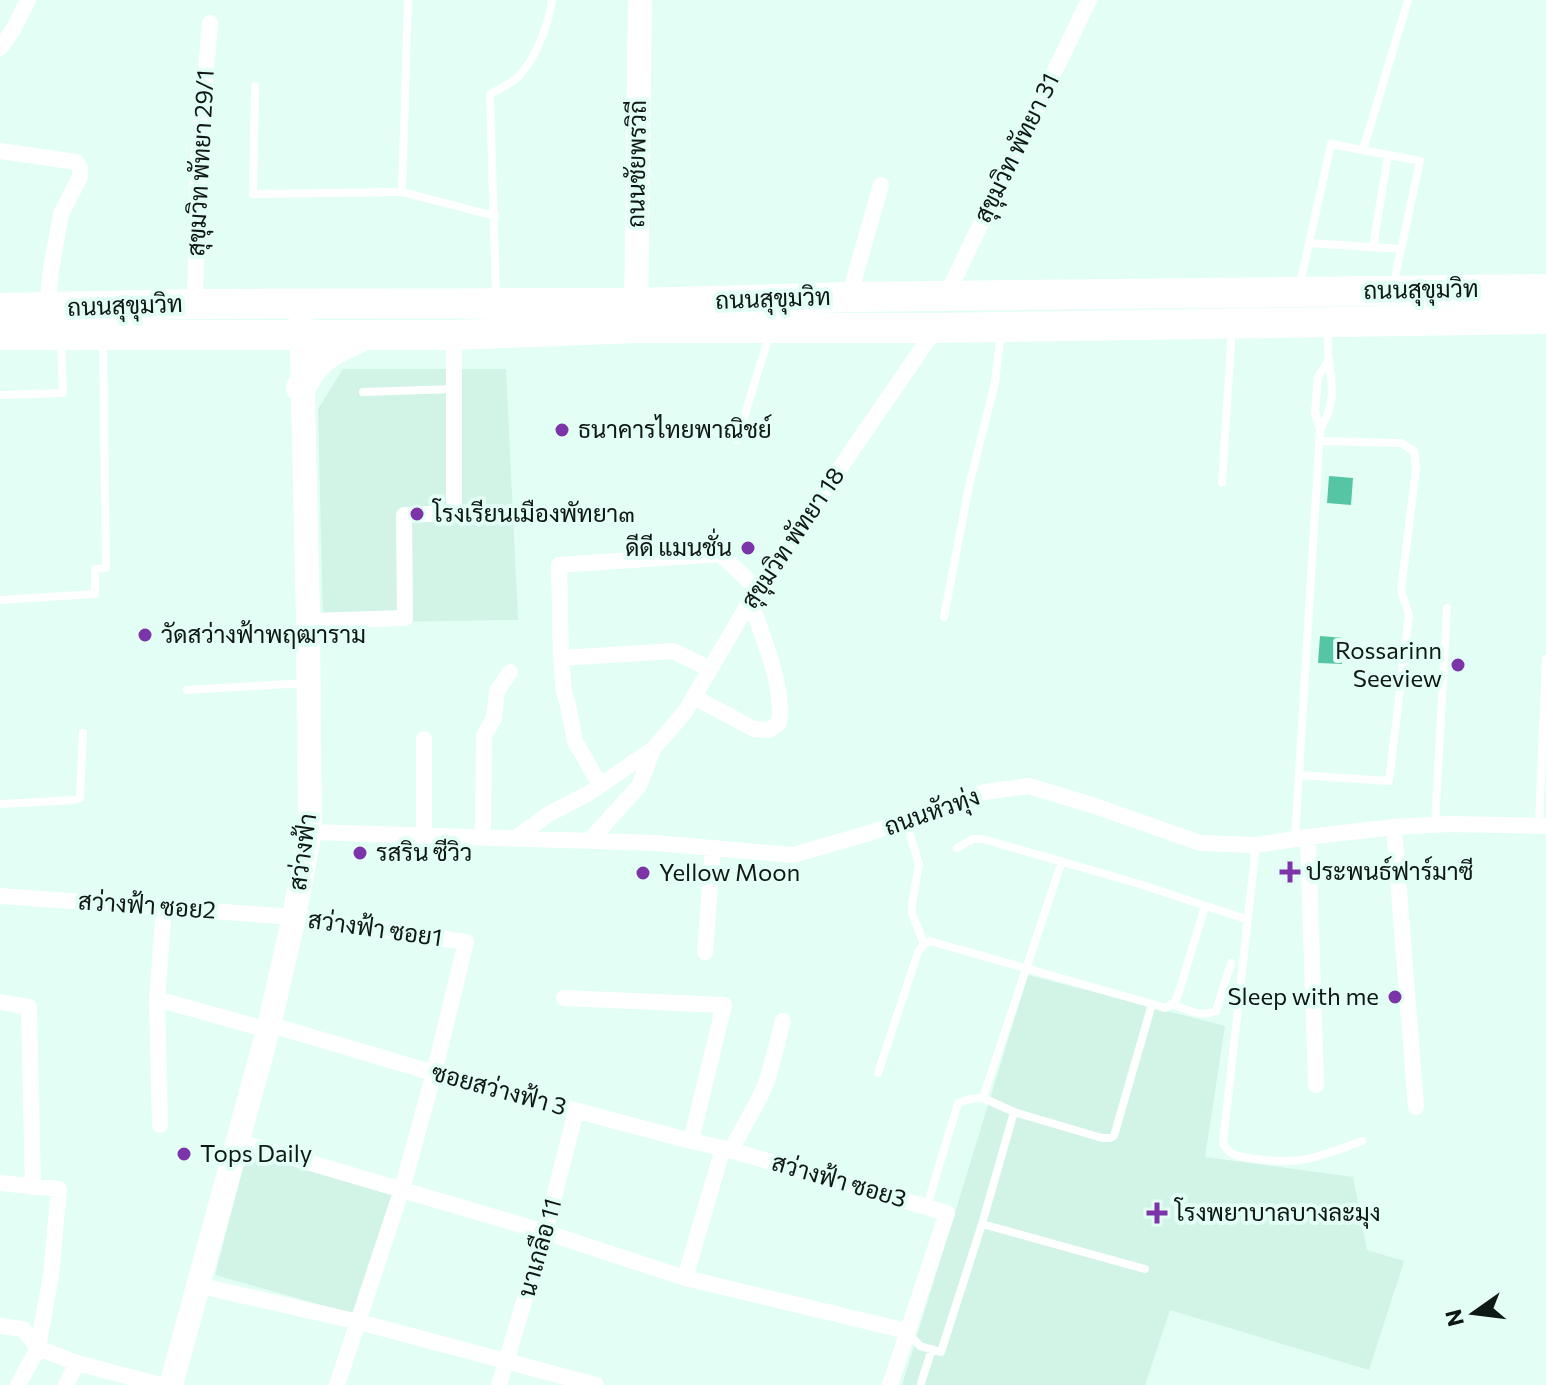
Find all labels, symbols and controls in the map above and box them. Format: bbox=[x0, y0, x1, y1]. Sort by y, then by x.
street label: สุขุมวิท พัทยา 31 bbox=[967, 68, 1067, 228]
street label: สุขุมวิท พัทยา 29/1 bbox=[180, 69, 222, 257]
street label: ถนนชัยพรวิถี bbox=[620, 100, 651, 228]
street label: ถนนสุขุมวิท bbox=[1363, 273, 1479, 307]
street label: ถนนสุขุมวิท bbox=[715, 281, 831, 317]
street label: ถนนสุขุมวิท bbox=[67, 288, 183, 324]
place label: ธนาคารไทยพาณิชย์ bbox=[578, 414, 772, 443]
marker: ธนาคารไทยพาณิชย์ bbox=[553, 421, 571, 439]
street label: สุขุมวิท พัทยา 18 bbox=[734, 461, 852, 615]
place label: โรงเรียนเมืองพัทยา๓ bbox=[431, 498, 635, 527]
marker: โรงเรียนเมืองพัทยา๓ bbox=[408, 505, 426, 523]
place label: ดีดี แมนชั่น bbox=[625, 528, 732, 561]
marker: ดีดี แมนชั่น bbox=[739, 539, 757, 557]
place label: วัดสว่างฟ้าพฤฒาราม bbox=[161, 619, 366, 649]
marker: วัดสว่างฟ้าพฤฒาราม bbox=[136, 626, 154, 644]
place label: Rossarinn Seeview bbox=[1335, 635, 1442, 692]
marker: Rossarinn Seeview bbox=[1449, 656, 1467, 674]
street label: ถนนหัวทุ่ง bbox=[880, 781, 984, 843]
street label: สว่างฟ้า bbox=[282, 811, 321, 892]
place label: รสริน ซีวิว bbox=[376, 837, 472, 866]
marker: รสริน ซีวิว bbox=[351, 844, 369, 862]
place label: ประพนธ์ฟาร์มาซี bbox=[1306, 856, 1473, 885]
place label: Yellow Moon bbox=[659, 857, 800, 886]
marker: ประพนธ์ฟาร์มาซี bbox=[1281, 863, 1299, 881]
marker: Yellow Moon bbox=[634, 864, 652, 882]
street label: สว่างฟ้า ซอย2 bbox=[77, 885, 217, 924]
street label: สว่างฟ้า ซอย1 bbox=[306, 904, 444, 951]
place label: Sleep with me bbox=[1228, 981, 1379, 1010]
marker: Sleep with me bbox=[1386, 988, 1404, 1006]
street label: ซอยสว่างฟ้า 3 bbox=[429, 1057, 570, 1120]
place label: Tops Daily bbox=[200, 1138, 312, 1167]
marker: Tops Daily bbox=[175, 1145, 193, 1163]
street label: สว่างฟ้า ซอย3 bbox=[769, 1147, 910, 1213]
street label: นาเกลือ 11 bbox=[511, 1195, 566, 1300]
place label: โรงพยาบาลบางละมุง bbox=[1173, 1197, 1381, 1229]
marker: โรงพยาบาลบางละมุง bbox=[1146, 1202, 1168, 1224]
north arrow bbox=[1434, 1273, 1514, 1353]
text: N bbox=[1439, 1307, 1469, 1329]

